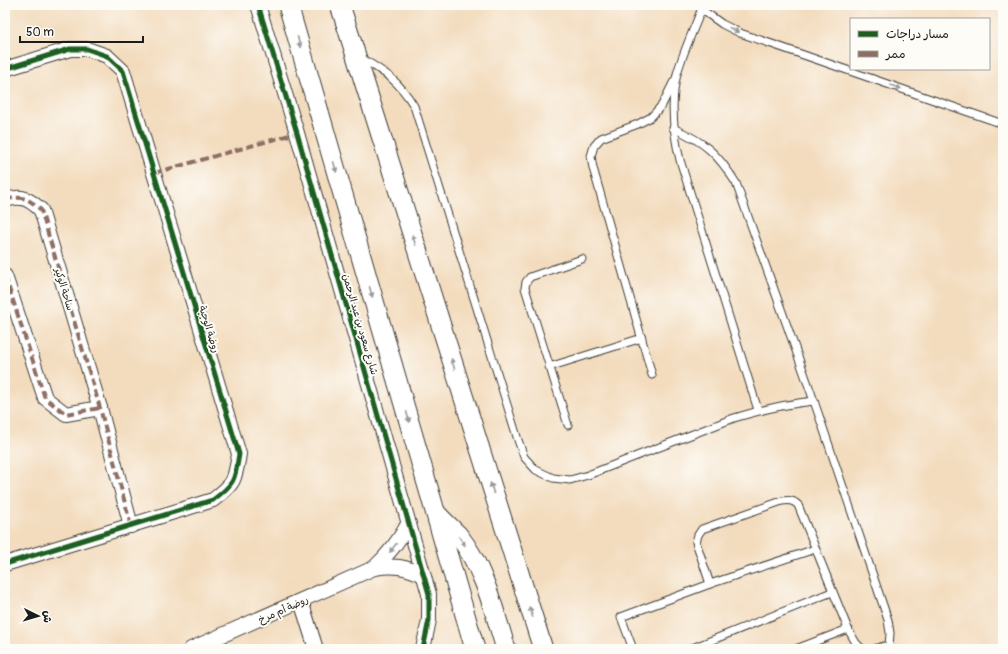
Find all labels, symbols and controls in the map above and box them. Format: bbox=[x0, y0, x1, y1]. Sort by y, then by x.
scale bar bbox=[20, 18, 143, 44]
legend bbox=[850, 18, 990, 70]
text: 50 m bbox=[26, 25, 54, 40]
one-way arrow bbox=[728, 27, 740, 33]
text: مسار دراجات bbox=[886, 27, 949, 42]
one-way arrow bbox=[296, 37, 302, 49]
text: ممر bbox=[885, 47, 905, 62]
one-way arrow bbox=[891, 84, 903, 90]
one-way arrow bbox=[332, 162, 338, 174]
one-way arrow bbox=[411, 234, 417, 246]
street label: ساحة الوكير bbox=[51, 266, 76, 313]
street label: شارع سعود بن عبد الرحمن bbox=[339, 272, 380, 377]
one-way arrow bbox=[368, 286, 374, 298]
street label: روضة الوجبة bbox=[195, 304, 222, 355]
one-way arrow bbox=[450, 358, 456, 370]
one-way arrow bbox=[405, 411, 411, 423]
one-way arrow bbox=[489, 482, 495, 494]
one-way arrow bbox=[458, 536, 466, 546]
one-way arrow bbox=[390, 543, 398, 553]
street label: روضة أم مرخ bbox=[257, 593, 311, 627]
north arrow bbox=[18, 596, 58, 636]
one-way arrow bbox=[528, 606, 534, 618]
text: ش bbox=[40, 610, 54, 623]

